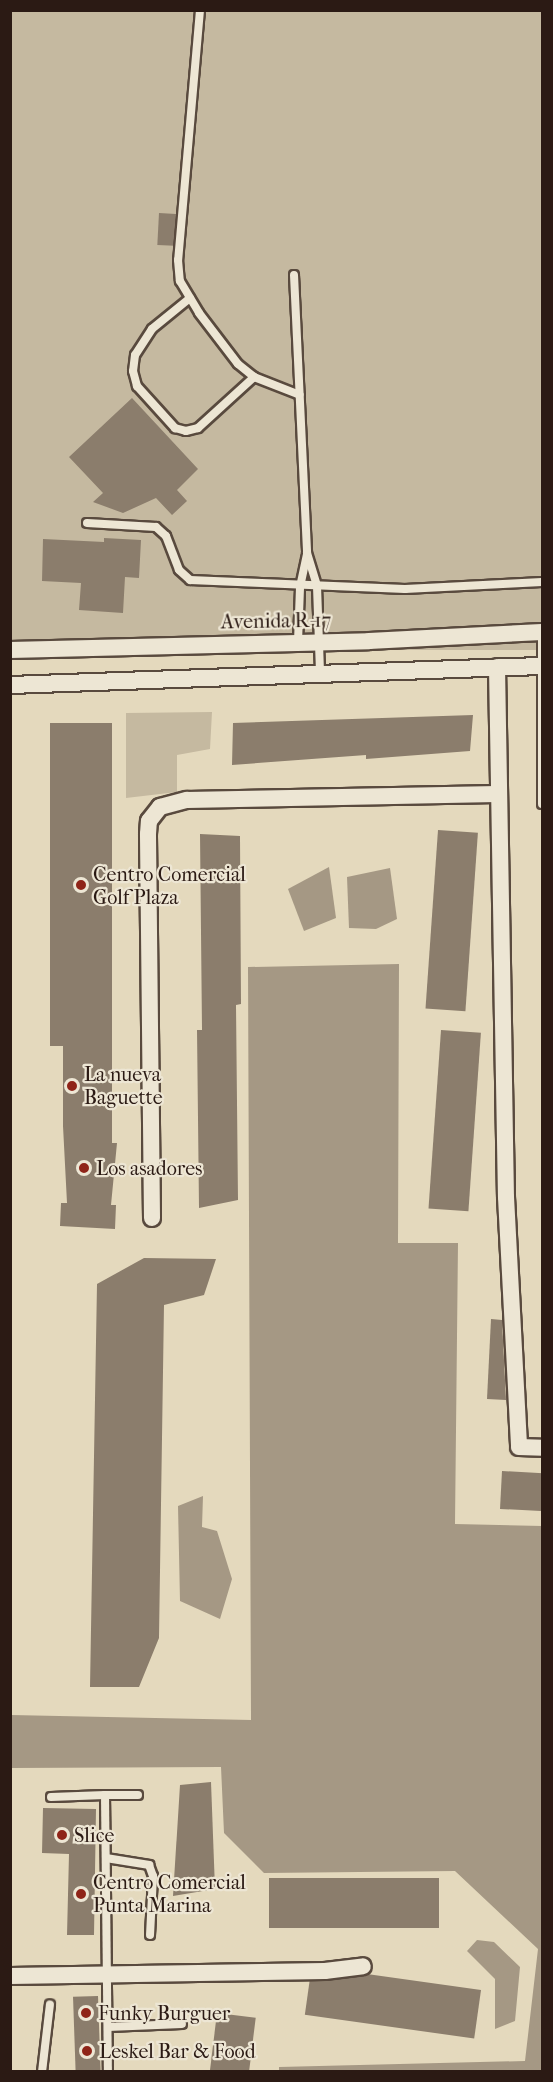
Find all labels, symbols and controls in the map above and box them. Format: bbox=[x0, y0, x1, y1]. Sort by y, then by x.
street label: Avenida R-17 bbox=[221, 608, 331, 634]
place label: Centro Comercial Golf Plaza bbox=[93, 862, 246, 909]
marker: Centro Comercial Golf Plaza bbox=[74, 878, 88, 892]
place label: La nueva Baguette bbox=[84, 1062, 163, 1109]
marker: La nueva Baguette bbox=[65, 1079, 79, 1093]
place label: Los asadores bbox=[96, 1156, 202, 1180]
marker: Los asadores bbox=[77, 1161, 91, 1175]
place label: Slice bbox=[74, 1823, 114, 1847]
marker: Slice bbox=[55, 1828, 69, 1842]
place label: Centro Comercial Punta Marina bbox=[93, 1870, 246, 1917]
marker: Centro Comercial Punta Marina bbox=[74, 1887, 88, 1901]
place label: Funky Burguer bbox=[98, 2001, 230, 2025]
marker: Funky Burguer bbox=[79, 2006, 93, 2020]
place label: Leskel Bar & Food bbox=[99, 2039, 256, 2063]
marker: Leskel Bar & Food bbox=[80, 2044, 94, 2058]

